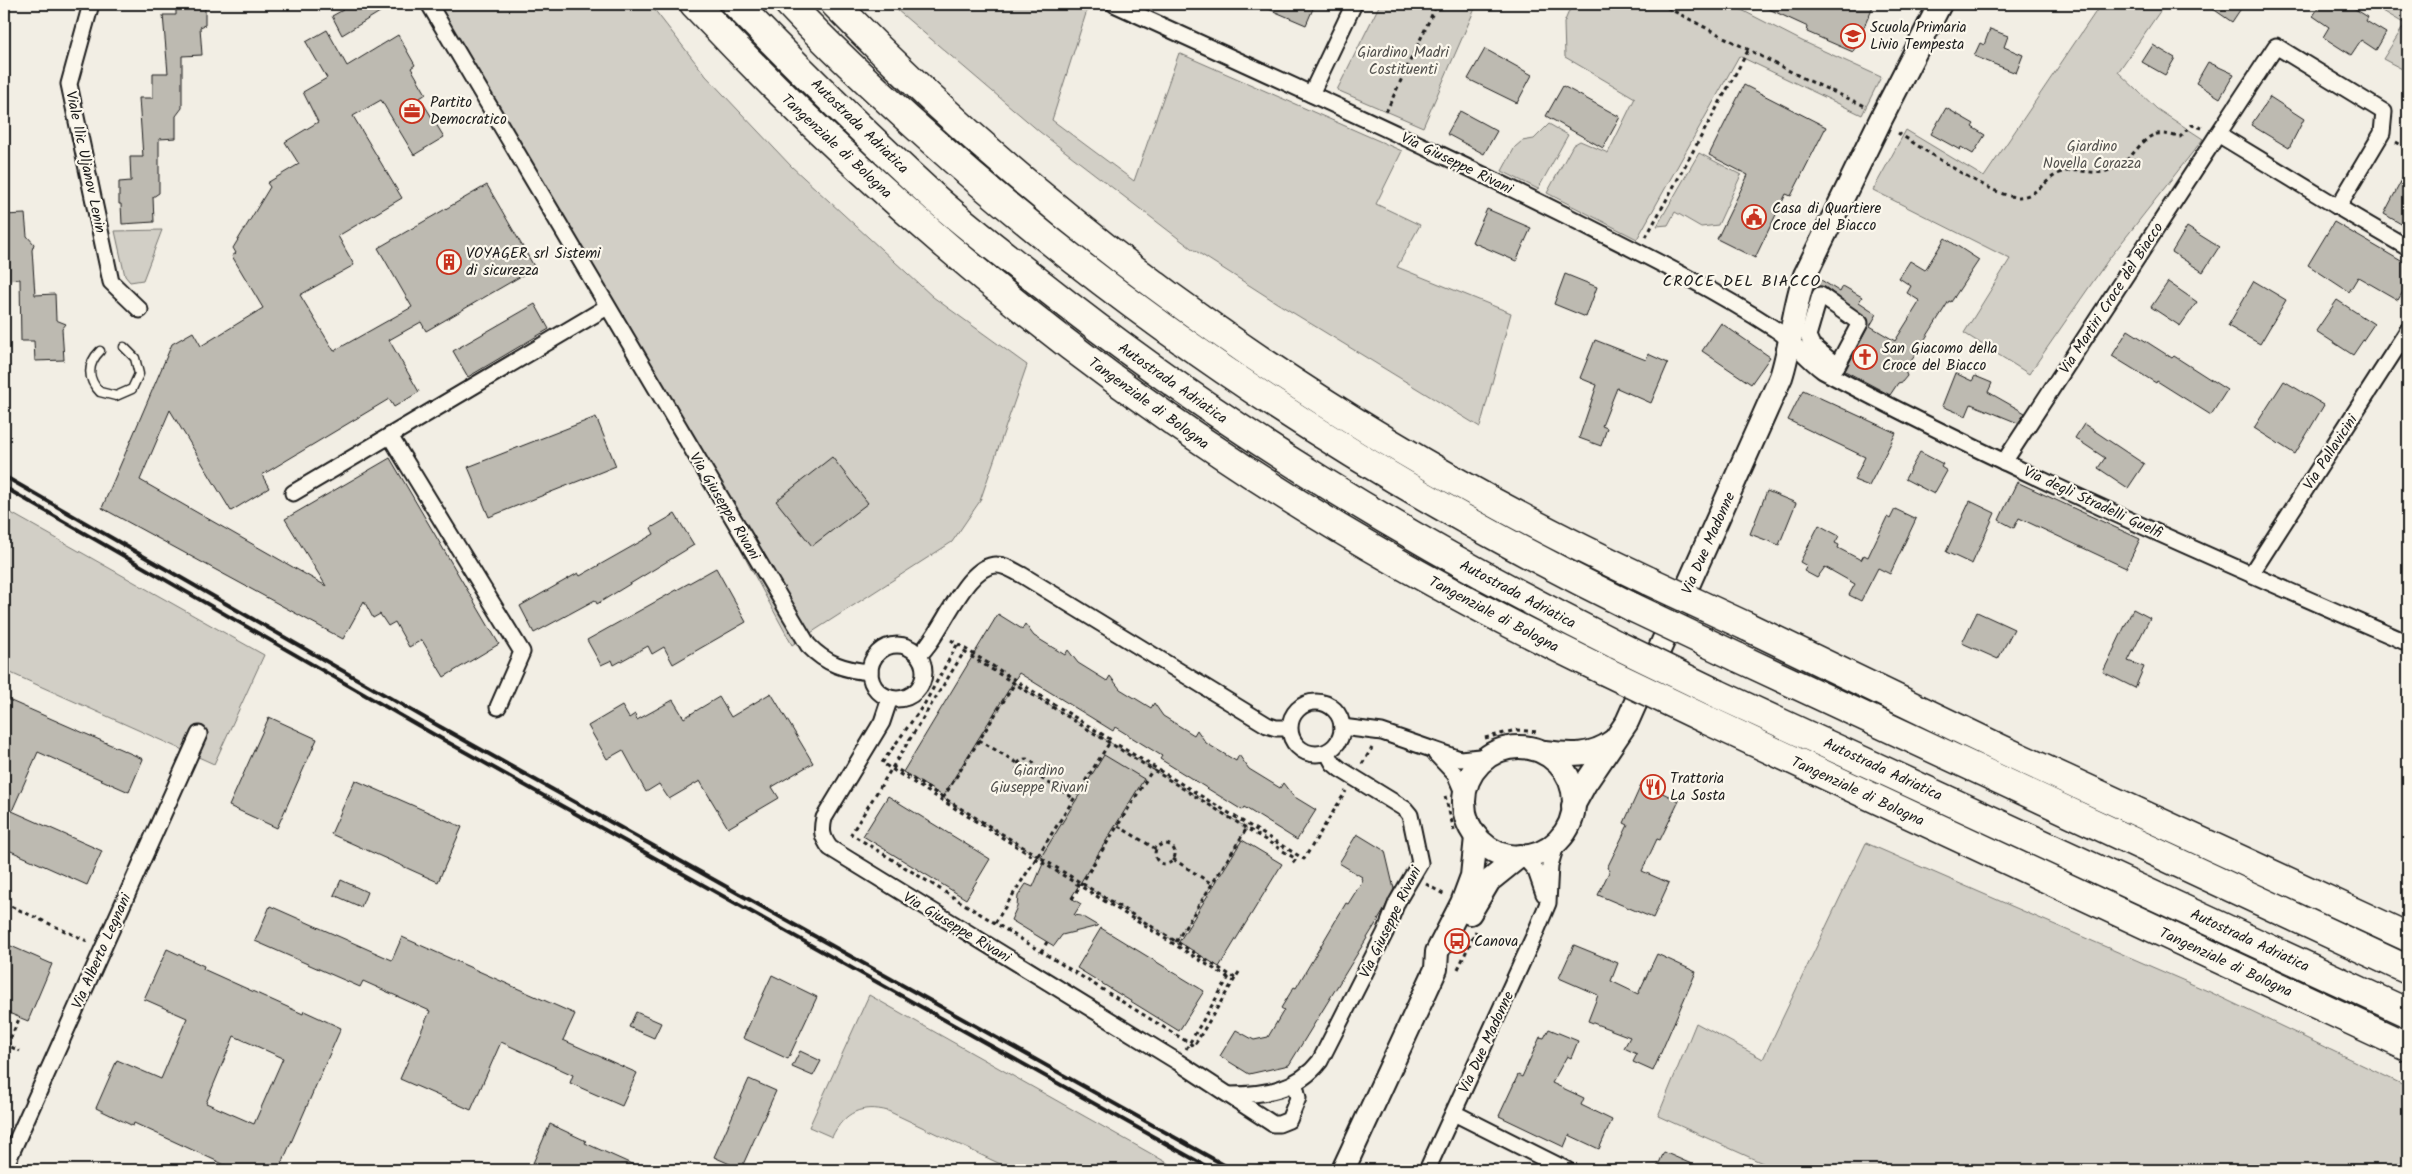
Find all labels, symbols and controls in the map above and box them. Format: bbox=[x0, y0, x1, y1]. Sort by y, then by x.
place label: Scuola Primaria Livio Tempesta bbox=[1870, 16, 1967, 57]
school or university icon: Scuola Primaria Livio Tempesta bbox=[1840, 23, 1866, 49]
park label: Giardino Madri Costituenti bbox=[1357, 41, 1450, 82]
street label: Autostrada Adriatica bbox=[805, 73, 914, 180]
street label: Viale Ilic Uljanov Lenin bbox=[58, 89, 112, 235]
street label: Tangenziale di Bologna bbox=[775, 89, 897, 205]
place label: Partito Democratico bbox=[430, 91, 507, 132]
office icon: Partito Democratico bbox=[399, 98, 425, 124]
street label: Via Giuseppe Rivani bbox=[1396, 126, 1518, 202]
park label: Giardino Novella Corazza bbox=[2043, 135, 2141, 176]
place label: Casa di Quartiere Croce del Biacco bbox=[1772, 197, 1881, 238]
public building icon: Casa di Quartiere Croce del Biacco bbox=[1741, 204, 1767, 230]
street label: Via Martiri Croce del Biacco bbox=[2054, 218, 2170, 379]
place label: VOYAGER srl Sistemi di sicurezza bbox=[466, 242, 602, 283]
building icon: VOYAGER srl Sistemi di sicurezza bbox=[436, 249, 462, 275]
district label: CROCE DEL BIACCO bbox=[1663, 269, 1821, 294]
street label: Autostrada Adriatica bbox=[1113, 337, 1232, 431]
place label: San Giacomo della Croce del Biacco bbox=[1882, 337, 1998, 378]
church icon: San Giacomo della Croce del Biacco bbox=[1852, 344, 1878, 370]
street label: Tangenziale di Bologna bbox=[1083, 352, 1214, 456]
street label: Via Pallavicini bbox=[2297, 409, 2365, 495]
street label: Via Giuseppe Rivani bbox=[682, 448, 767, 566]
street label: Via degli Stradelli Guelfi bbox=[2019, 460, 2166, 546]
street label: Via Due Madonne bbox=[1676, 488, 1742, 599]
street label: Autostrada Adriatica bbox=[1455, 554, 1580, 636]
street label: Tangenziale di Bologna bbox=[1424, 570, 1563, 659]
street label: Autostrada Adriatica bbox=[1819, 732, 1946, 808]
street label: Tangenziale di Bologna bbox=[1787, 750, 1928, 833]
park label: Giardino Giuseppe Rivani bbox=[990, 759, 1089, 800]
place label: Trattoria La Sosta bbox=[1670, 767, 1725, 808]
restaurant icon: Trattoria La Sosta bbox=[1640, 774, 1666, 800]
street label: Via Giuseppe Rivani bbox=[1353, 861, 1429, 983]
street label: Via Giuseppe Rivani bbox=[898, 886, 1016, 970]
street label: Via Alberto Legnani bbox=[66, 888, 139, 1013]
street label: Autostrada Adriatica bbox=[2186, 903, 2313, 979]
street label: Tangenziale di Bologna bbox=[2155, 921, 2296, 1004]
bus stop icon: Canova bbox=[1444, 928, 1470, 954]
place label: Canova bbox=[1474, 930, 1518, 954]
street label: Via Due Madonne bbox=[1453, 987, 1521, 1097]

